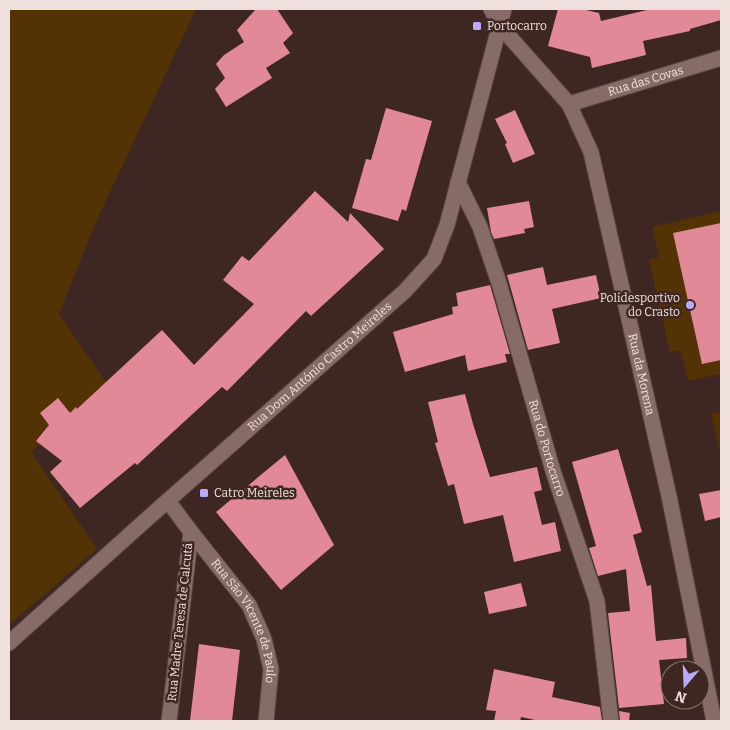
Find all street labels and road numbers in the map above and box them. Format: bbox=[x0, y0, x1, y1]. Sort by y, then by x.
street label: Rua das Covas bbox=[606, 63, 685, 99]
street label: Rua Dom António Castro Meireles bbox=[245, 299, 395, 434]
street label: Rua da Morena bbox=[625, 332, 658, 417]
street label: Rua do Portocarro bbox=[526, 398, 568, 498]
street label: Rua Madre Teresa de Calcutá bbox=[165, 542, 195, 702]
street label: Rua São Vicente de Paulo bbox=[208, 556, 278, 684]

